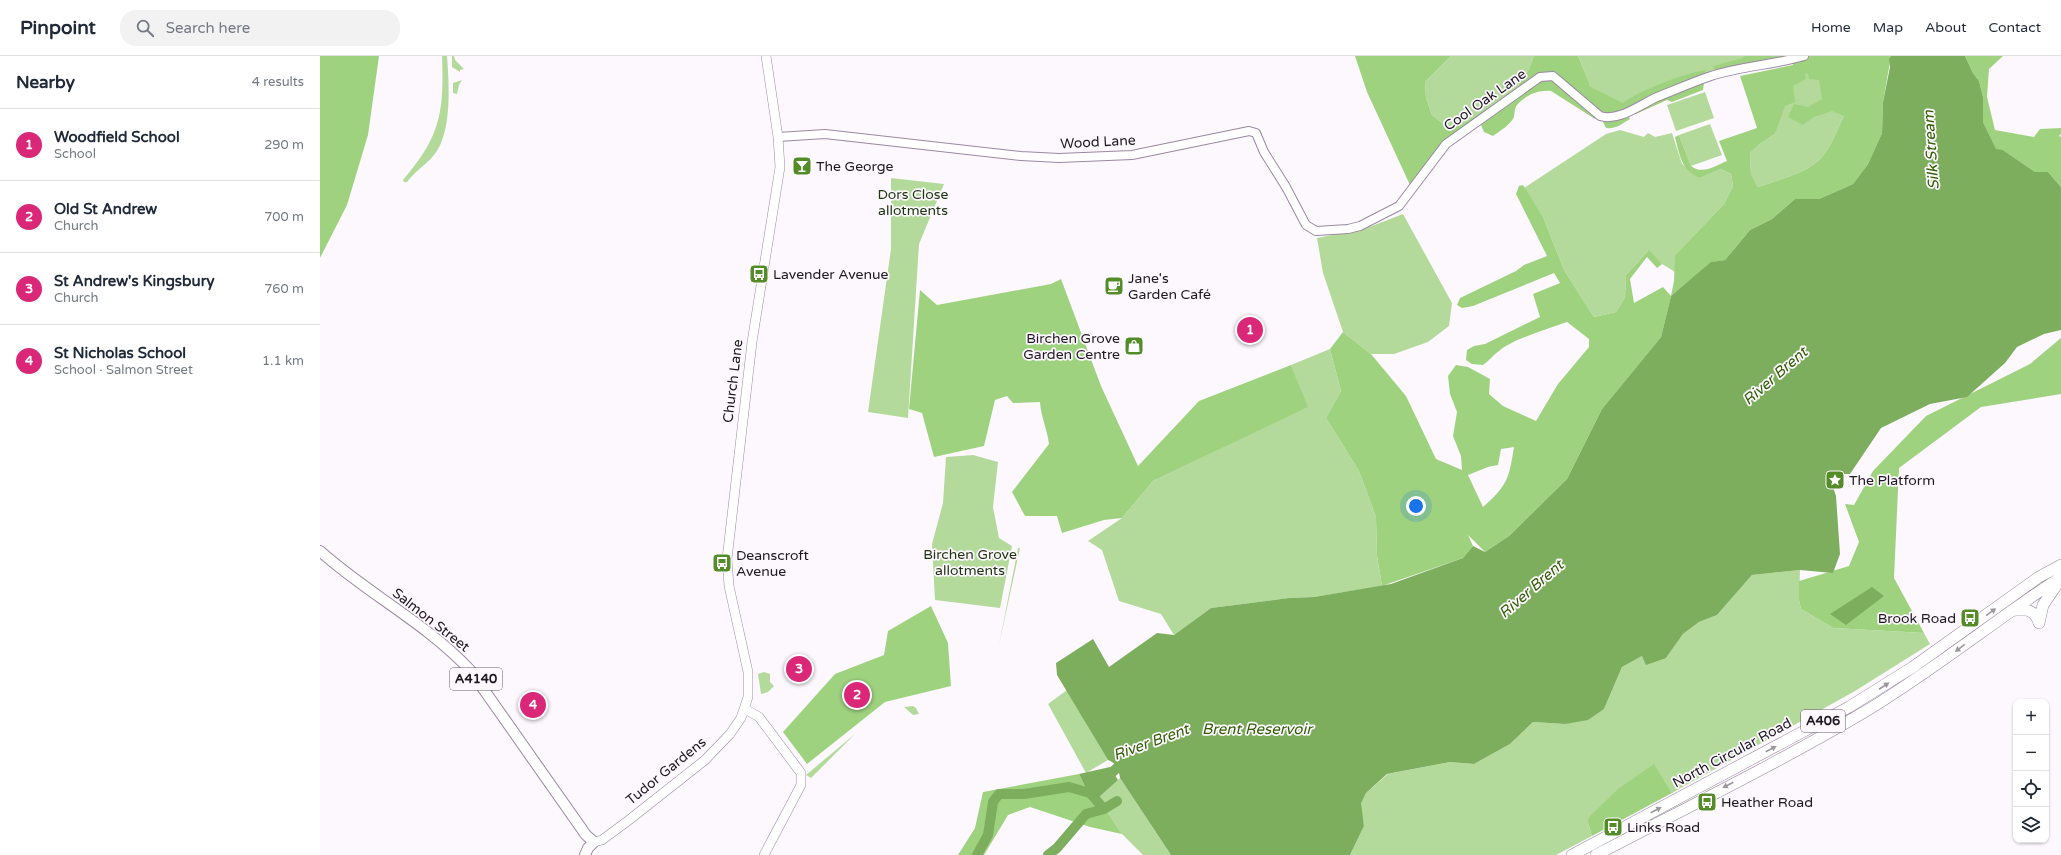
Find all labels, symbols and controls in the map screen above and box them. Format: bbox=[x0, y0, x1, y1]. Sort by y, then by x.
search box bbox=[120, 10, 400, 46]
text: Pinpoint bbox=[20, 17, 96, 39]
icon: search bbox=[134, 17, 156, 39]
text: Search here bbox=[166, 19, 250, 37]
text: Home bbox=[1811, 19, 1851, 36]
text: Map bbox=[1873, 19, 1903, 36]
text: About bbox=[1925, 19, 1967, 36]
text: Contact bbox=[1989, 19, 2041, 36]
street label: Cool Oak Lane bbox=[1441, 65, 1529, 135]
text: Nearby bbox=[16, 72, 75, 93]
text: 4 results bbox=[252, 74, 304, 90]
water label: Silk Stream bbox=[1919, 108, 1943, 190]
text: Woodfield School bbox=[54, 128, 180, 146]
street label: Wood Lane bbox=[1060, 132, 1136, 152]
text: 1 bbox=[25, 137, 33, 153]
text: 290 m bbox=[264, 137, 304, 153]
text: School bbox=[54, 146, 96, 162]
bar icon: The George bbox=[791, 155, 813, 177]
place label: The George bbox=[816, 158, 894, 175]
park label: Dors Close allotments bbox=[878, 186, 949, 219]
text: Old St Andrew bbox=[54, 200, 157, 218]
text: 2 bbox=[25, 209, 33, 225]
text: 700 m bbox=[264, 209, 304, 225]
text: Church bbox=[54, 218, 98, 234]
bus stop icon: Lavender Avenue bbox=[748, 263, 770, 285]
place label: Lavender Avenue bbox=[773, 266, 889, 283]
place label: Jane's Garden Café bbox=[1128, 270, 1211, 303]
text: St Andrew's Kingsbury bbox=[54, 272, 214, 290]
cafe icon: Jane's Garden Café bbox=[1103, 275, 1125, 297]
text: 3 bbox=[25, 281, 33, 297]
text: 760 m bbox=[264, 281, 304, 297]
text: Church bbox=[54, 290, 98, 306]
pin: 1 bbox=[1237, 315, 1263, 345]
place label: Birchen Grove Garden Centre bbox=[1023, 330, 1120, 363]
shop icon: Birchen Grove Garden Centre bbox=[1123, 335, 1145, 357]
street label: Church Lane bbox=[719, 338, 747, 424]
water label: River Brent bbox=[1739, 342, 1813, 409]
text: St Nicholas School bbox=[54, 344, 186, 362]
text: 4 bbox=[25, 353, 33, 369]
text: 1.1 km bbox=[262, 353, 304, 369]
text: School · Salmon Street bbox=[54, 362, 193, 378]
place icon: The Platform bbox=[1824, 469, 1846, 491]
place label: The Platform bbox=[1849, 472, 1935, 489]
your location bbox=[1406, 496, 1426, 516]
park label: Birchen Grove allotments bbox=[923, 546, 1017, 579]
place label: Deanscroft Avenue bbox=[736, 547, 810, 580]
bus stop icon: Deanscroft Avenue bbox=[711, 552, 733, 574]
water label: River Brent bbox=[1495, 555, 1569, 622]
street label: Salmon Street bbox=[389, 585, 474, 656]
bus stop icon: Brook Road bbox=[1959, 607, 1981, 629]
one-way arrow bbox=[1986, 608, 1996, 616]
place label: Brook Road bbox=[1878, 610, 1956, 627]
one-way arrow bbox=[1955, 644, 1966, 652]
pin: 3 bbox=[786, 654, 812, 684]
road number: A4140 bbox=[450, 668, 502, 690]
pin: 2 bbox=[844, 680, 870, 710]
one-way arrow bbox=[1878, 682, 1890, 689]
pin: 4 bbox=[520, 690, 546, 720]
map controls bbox=[2013, 699, 2049, 843]
button: + bbox=[2013, 699, 2049, 735]
road number: A406 bbox=[1801, 710, 1845, 732]
street label: North Circular Road bbox=[1670, 714, 1794, 792]
water label: River Brent bbox=[1111, 719, 1194, 764]
water label: Brent Reservoir bbox=[1202, 720, 1314, 738]
street label: Tudor Gardens bbox=[622, 733, 710, 809]
button: − bbox=[2013, 735, 2049, 771]
one-way arrow bbox=[1765, 746, 1777, 753]
button: locate bbox=[2013, 771, 2049, 807]
one-way arrow bbox=[1722, 782, 1734, 789]
bus stop icon: Heather Road bbox=[1696, 791, 1718, 813]
place label: Heather Road bbox=[1721, 794, 1813, 811]
one-way arrow bbox=[1650, 807, 1662, 814]
button: layers bbox=[2013, 807, 2049, 843]
bus stop icon: Links Road bbox=[1602, 816, 1624, 838]
place label: Links Road bbox=[1627, 819, 1700, 836]

